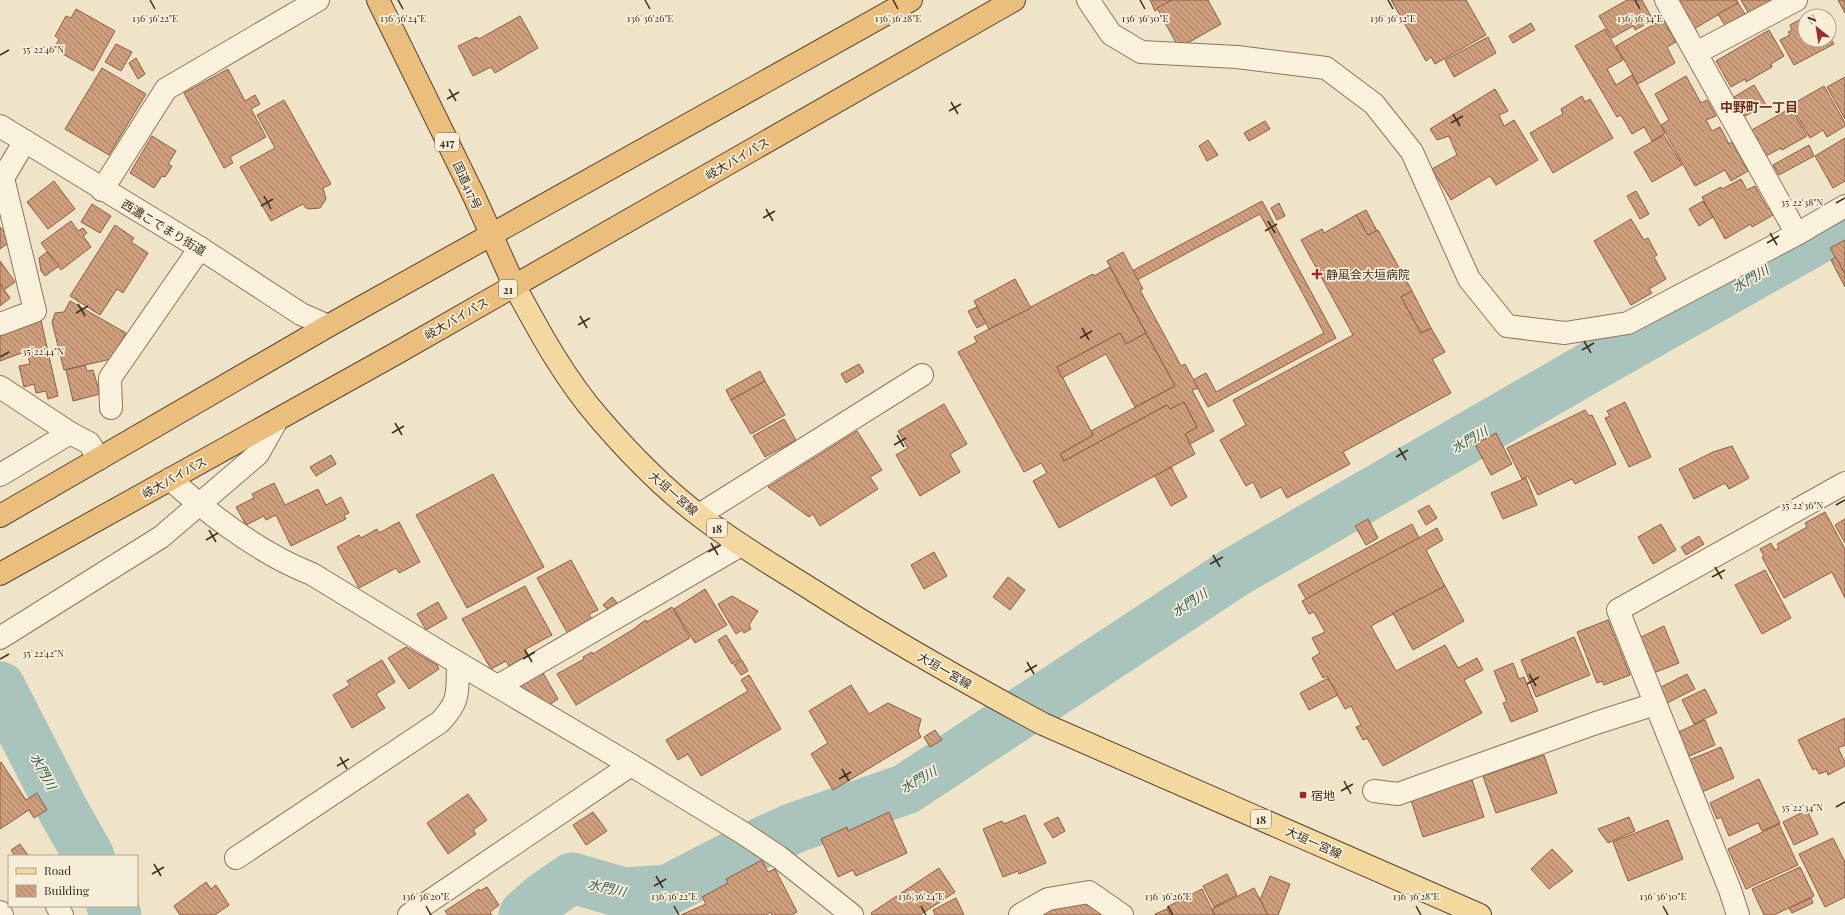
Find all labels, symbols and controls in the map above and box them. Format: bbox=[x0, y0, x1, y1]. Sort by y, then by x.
north arrow bbox=[1797, 8, 1837, 48]
text: N bbox=[1805, 10, 1819, 27]
text: 136°36'22"E bbox=[132, 11, 178, 25]
text: 136°36'24"E bbox=[380, 11, 426, 25]
text: 136°36'26"E bbox=[627, 11, 673, 25]
text: 136°36'28"E bbox=[875, 11, 921, 25]
text: 136°36'30"E bbox=[1121, 11, 1169, 25]
text: 136°36'32"E bbox=[1370, 11, 1416, 25]
text: 136°36'34"E bbox=[1617, 11, 1663, 25]
text: 35°22'46"N bbox=[22, 42, 64, 56]
district label: 中野町一丁目 bbox=[1720, 98, 1798, 115]
road number: 417 bbox=[435, 133, 459, 151]
street label: 岐大バイパス bbox=[702, 133, 772, 183]
street label: 国道417号 bbox=[450, 158, 486, 212]
street label: 西濃こでまり街道 bbox=[119, 195, 209, 259]
text: 35°22'38"N bbox=[1781, 195, 1823, 209]
water label: 水門川 bbox=[1729, 260, 1773, 295]
place label: 静風会大垣病院 bbox=[1326, 266, 1410, 282]
marker: 静風会大垣病院 bbox=[1311, 268, 1323, 280]
road number: 21 bbox=[499, 280, 517, 298]
street label: 岐大バイパス bbox=[421, 293, 491, 343]
text: 35°22'44"N bbox=[22, 344, 64, 358]
water label: 水門川 bbox=[1448, 421, 1492, 456]
street label: 岐大バイパス bbox=[139, 453, 209, 501]
street label: 大垣一宮線 bbox=[646, 467, 702, 519]
text: 35°22'36"N bbox=[1781, 498, 1823, 512]
road number: 18 bbox=[707, 519, 727, 537]
water label: 水門川 bbox=[1168, 583, 1212, 620]
text: 35°22'42"N bbox=[22, 646, 64, 660]
street label: 大垣一宮線 bbox=[915, 648, 975, 692]
water label: 水門川 bbox=[27, 750, 62, 794]
water label: 水門川 bbox=[897, 761, 941, 796]
place label: 宿地 bbox=[1311, 787, 1335, 803]
marker: 宿地 bbox=[1298, 790, 1308, 800]
text: 35°22'34"N bbox=[1781, 800, 1823, 814]
road number: 18 bbox=[1251, 810, 1271, 828]
street label: 大垣一宮線 bbox=[1283, 822, 1345, 862]
legend bbox=[8, 855, 138, 907]
text: Road bbox=[44, 862, 71, 878]
water label: 水門川 bbox=[586, 874, 630, 900]
text: Building bbox=[44, 882, 90, 898]
text: 136°36'20"E bbox=[402, 889, 450, 903]
text: 136°36'22"E bbox=[651, 889, 697, 903]
text: 136°36'24"E bbox=[898, 889, 944, 903]
text: 136°36'26"E bbox=[1145, 889, 1191, 903]
text: 136°36'28"E bbox=[1393, 889, 1439, 903]
text: 136°36'30"E bbox=[1639, 889, 1687, 903]

